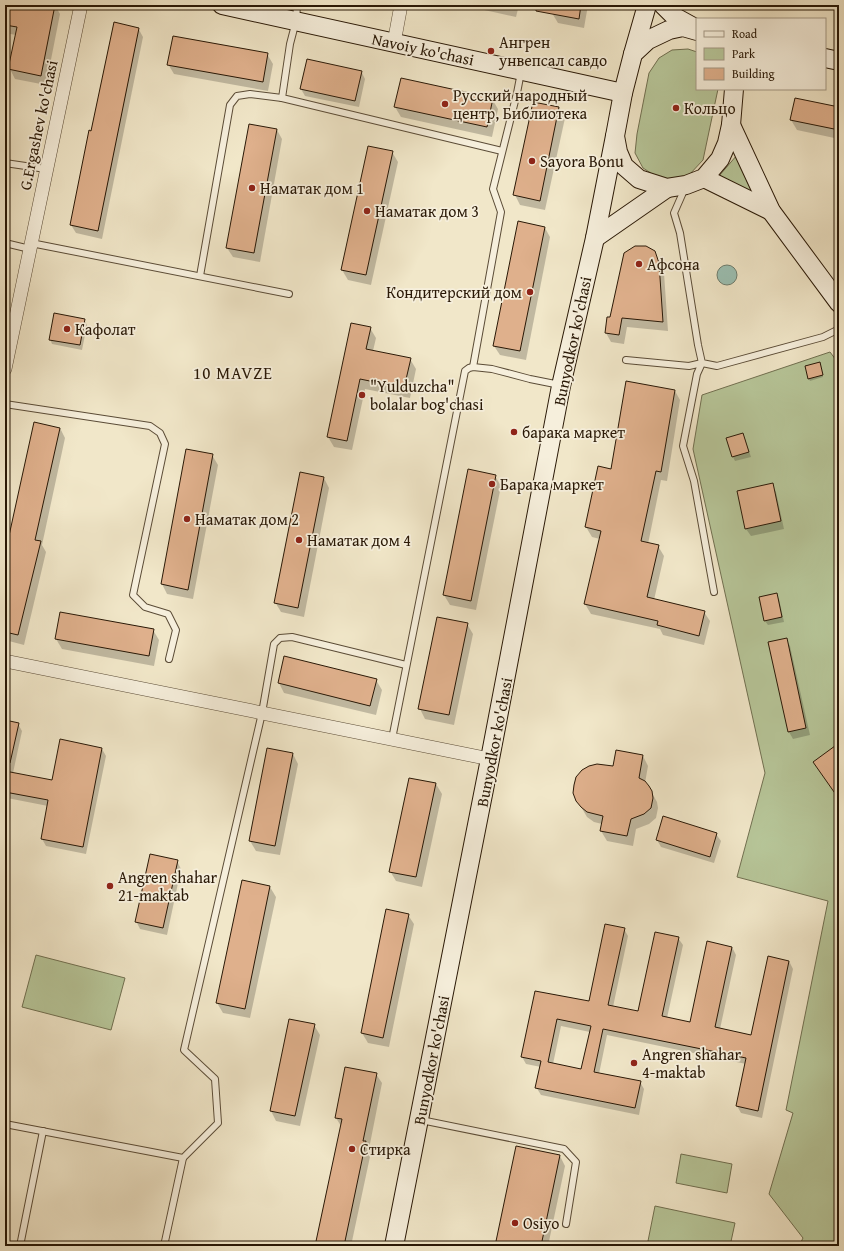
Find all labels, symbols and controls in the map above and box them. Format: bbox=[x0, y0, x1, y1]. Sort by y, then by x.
legend bbox=[696, 18, 826, 90]
text: Road bbox=[732, 25, 758, 42]
street label: Navoiy ko'chasi bbox=[370, 26, 477, 72]
place label: Ангрен унвепсал савдо bbox=[498, 30, 607, 72]
text: Park bbox=[732, 45, 756, 62]
marker: Ангрен унвепсал савдо bbox=[486, 46, 496, 56]
street label: G.Ergashev ko'chasi bbox=[13, 57, 64, 192]
text: Building bbox=[732, 65, 775, 82]
place label: Русский народный центр, Библиотека bbox=[453, 83, 588, 125]
place label: Кольцо bbox=[684, 96, 736, 120]
marker: Русский народный центр, Библиотека bbox=[440, 99, 450, 109]
marker: Кольцо bbox=[671, 103, 681, 113]
place label: Sayora Bonu bbox=[540, 149, 624, 173]
marker: Sayora Bonu bbox=[527, 156, 537, 166]
place label: Наматак дом 1 bbox=[260, 176, 364, 200]
marker: Наматак дом 1 bbox=[247, 183, 257, 193]
place label: Наматак дом 3 bbox=[375, 199, 479, 223]
marker: Наматак дом 3 bbox=[362, 206, 372, 216]
place label: Афсона bbox=[647, 252, 700, 276]
marker: Афсона bbox=[634, 259, 644, 269]
street label: Bunyodkor ko'chasi bbox=[547, 274, 598, 408]
place label: Кондитерский дом bbox=[386, 280, 522, 304]
marker: Кондитерский дом bbox=[525, 287, 535, 297]
place label: Кафолат bbox=[75, 317, 136, 341]
marker: Кафолат bbox=[62, 324, 72, 334]
district label: 10 MAVZE bbox=[193, 360, 273, 385]
place label: "Yulduzcha" bolalar bog'chasi bbox=[370, 374, 484, 416]
marker: "Yulduzcha" bolalar bog'chasi bbox=[357, 390, 367, 400]
place label: барака маркет bbox=[522, 420, 625, 444]
marker: барака маркет bbox=[509, 427, 519, 437]
place label: Барака маркет bbox=[500, 472, 604, 496]
marker: Барака маркет bbox=[487, 479, 497, 489]
place label: Наматак дом 2 bbox=[195, 507, 299, 531]
marker: Наматак дом 2 bbox=[182, 514, 192, 524]
place label: Наматак дом 4 bbox=[307, 528, 411, 552]
marker: Наматак дом 4 bbox=[294, 535, 304, 545]
street label: Bunyodkor ko'chasi bbox=[470, 675, 518, 809]
place label: Angren shahar 21-maktab bbox=[118, 865, 217, 907]
marker: Angren shahar 21-maktab bbox=[105, 881, 115, 891]
street label: Bunyodkor ko'chasi bbox=[407, 993, 455, 1127]
place label: Angren shahar 4-maktab bbox=[642, 1042, 741, 1084]
marker: Angren shahar 4-maktab bbox=[629, 1058, 639, 1068]
place label: Стирка bbox=[360, 1137, 411, 1161]
marker: Стирка bbox=[347, 1144, 357, 1154]
place label: Osiyo bbox=[523, 1211, 559, 1235]
marker: Osiyo bbox=[510, 1218, 520, 1228]

